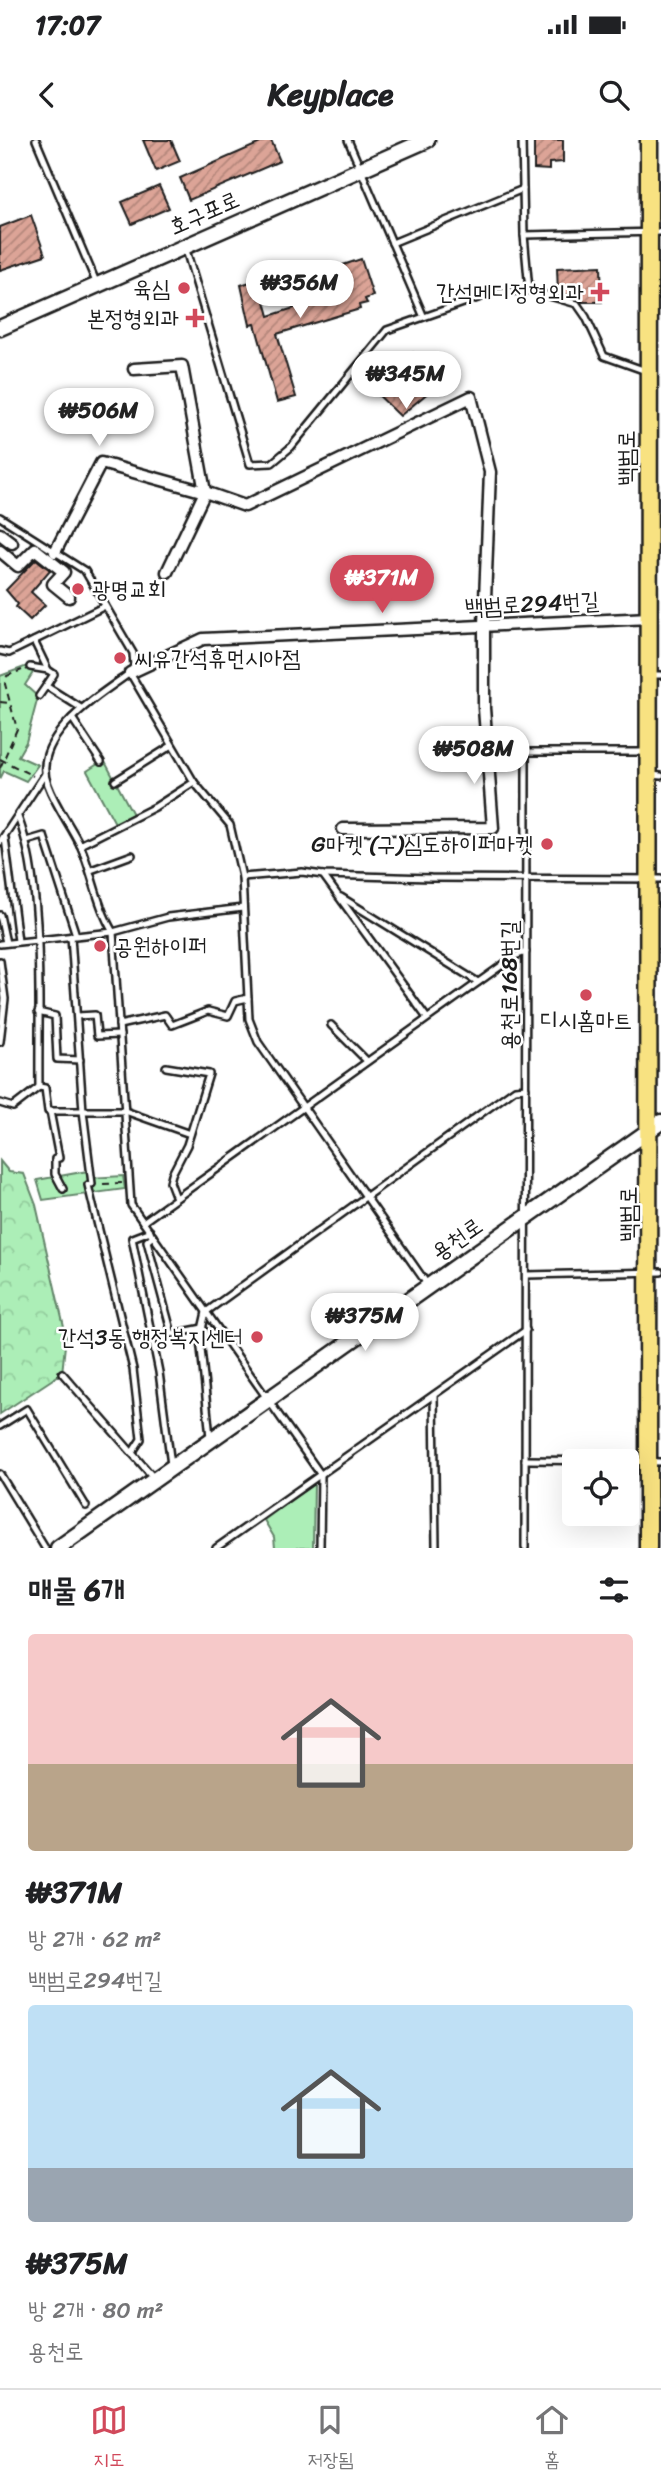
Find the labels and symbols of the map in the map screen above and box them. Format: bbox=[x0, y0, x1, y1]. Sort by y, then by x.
street label: 호구포로 bbox=[162, 179, 246, 247]
pin: ₩356M bbox=[251, 260, 349, 320]
place label: 육심 bbox=[133, 268, 170, 309]
place label: 간석메디정형외과 bbox=[436, 272, 584, 313]
marker: 육심 bbox=[176, 280, 192, 296]
marker: 간석메디정형외과 bbox=[590, 282, 610, 302]
place label: 본정형외과 bbox=[86, 298, 179, 339]
marker: 본정형외과 bbox=[185, 308, 205, 328]
pin: ₩345M bbox=[357, 352, 455, 411]
pin: ₩506M bbox=[50, 388, 148, 448]
street label: 백범로 bbox=[606, 430, 647, 486]
pin: ₩371M bbox=[333, 556, 431, 615]
place label: 광명교회 bbox=[92, 569, 166, 610]
street label: 백범로294번길 bbox=[464, 580, 600, 628]
marker: 광명교회 bbox=[70, 581, 86, 597]
place label: 씨유간석휴먼시아점 bbox=[134, 638, 301, 679]
marker: 씨유간석휴먼시아점 bbox=[112, 650, 128, 666]
pin: ₩508M bbox=[425, 726, 523, 786]
place label: G마켓 (구)심도하이퍼마켓 bbox=[311, 824, 533, 865]
marker: G마켓 (구)심도하이퍼마켓 bbox=[539, 836, 555, 852]
street label: 용천로168번길 bbox=[489, 920, 530, 1050]
place label: 공원하이퍼 bbox=[114, 926, 207, 967]
marker: 공원하이퍼 bbox=[92, 938, 108, 954]
marker: 디시홈마트 bbox=[578, 987, 594, 1003]
place label: 디시홈마트 bbox=[540, 1000, 632, 1041]
street label: 백범로 bbox=[608, 1186, 649, 1242]
street label: 용천로 bbox=[422, 1206, 492, 1272]
pin: ₩375M bbox=[316, 1294, 414, 1353]
place label: 간석3동 행정복지센터 bbox=[58, 1317, 243, 1358]
marker: 간석3동 행정복지센터 bbox=[249, 1329, 265, 1345]

